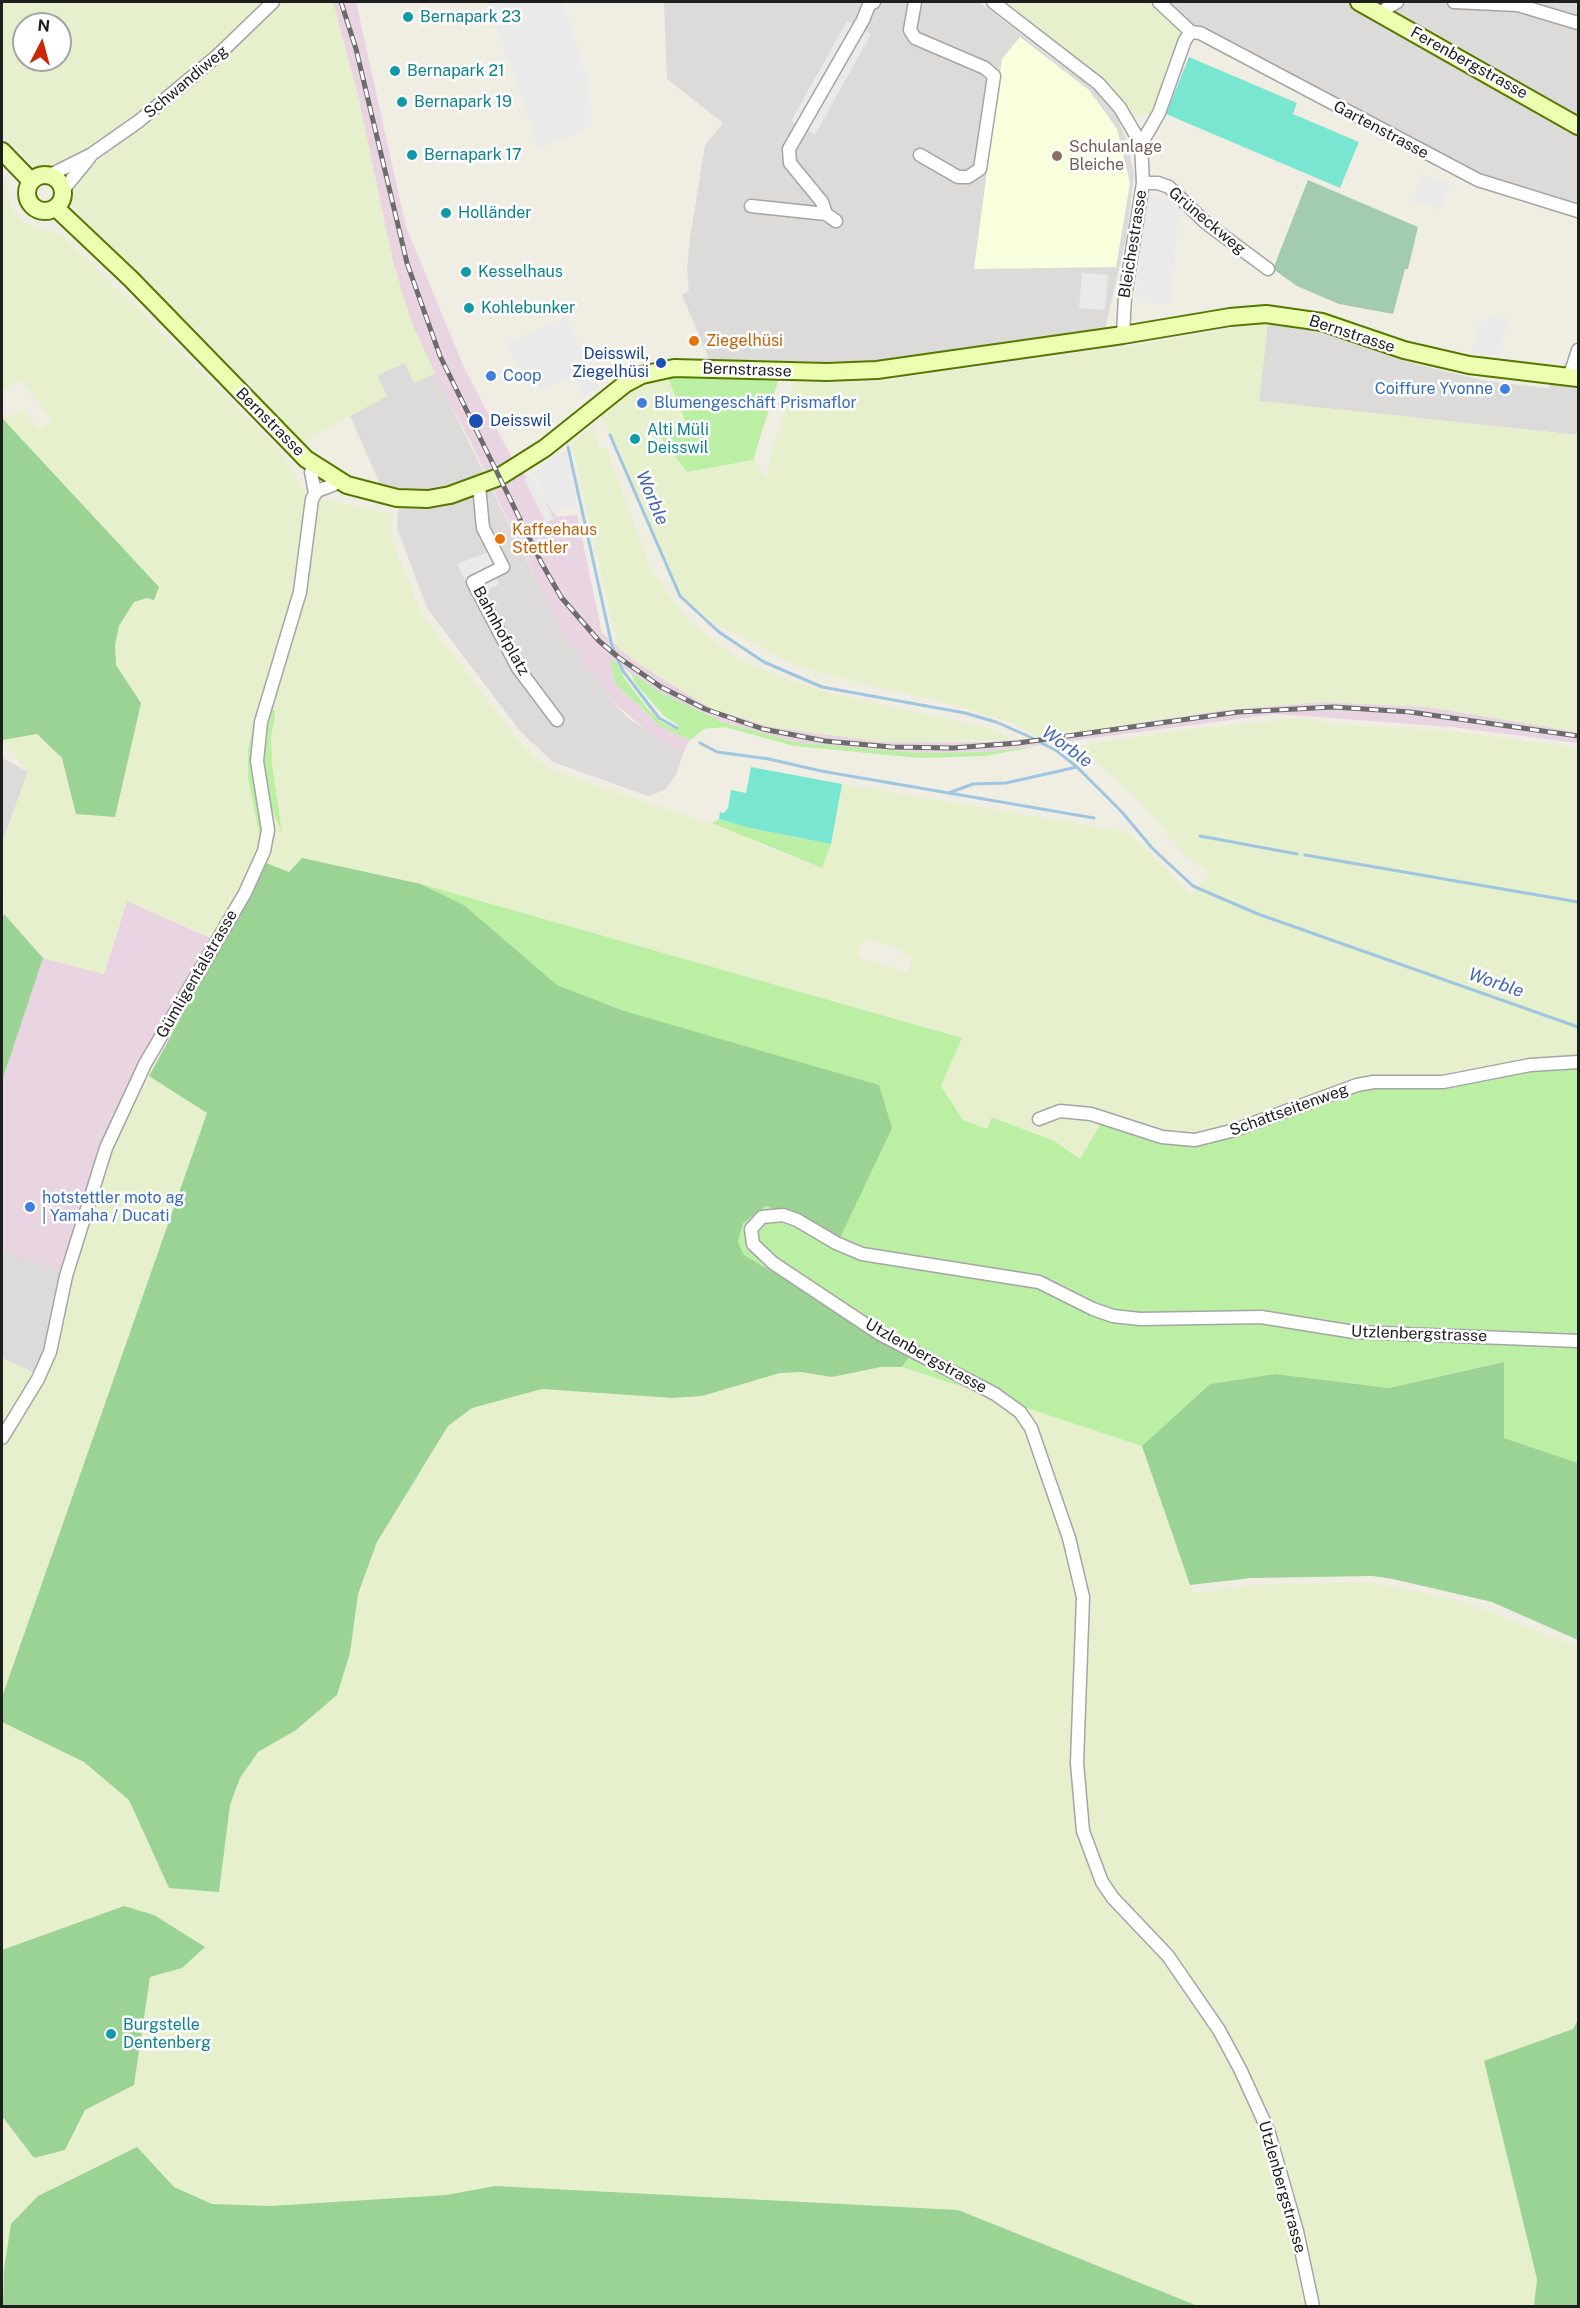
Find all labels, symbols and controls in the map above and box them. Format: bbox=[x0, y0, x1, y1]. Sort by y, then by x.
place label: Bernapark 23 bbox=[420, 7, 521, 27]
marker: Bernapark 23 bbox=[401, 10, 415, 24]
north arrow bbox=[12, 12, 72, 72]
text: N bbox=[37, 15, 51, 36]
street label: Ferenbergstrasse bbox=[1407, 23, 1531, 103]
street label: Schwandiweg bbox=[140, 41, 232, 123]
place label: Bernapark 21 bbox=[407, 61, 505, 81]
marker: Bernapark 21 bbox=[388, 64, 402, 78]
place label: Bernapark 19 bbox=[414, 92, 512, 112]
marker: Bernapark 19 bbox=[395, 95, 409, 109]
street label: Gartenstrasse bbox=[1330, 97, 1432, 163]
place label: Schulanlage Bleiche bbox=[1069, 137, 1162, 175]
place label: Bernapark 17 bbox=[424, 145, 522, 165]
marker: Bernapark 17 bbox=[405, 148, 419, 162]
marker: Schulanlage Bleiche bbox=[1050, 149, 1064, 163]
street label: Grüneckweg bbox=[1165, 183, 1249, 259]
street label: Bleichestrasse bbox=[1115, 189, 1151, 299]
place label: Holländer bbox=[458, 203, 532, 223]
marker: Holländer bbox=[439, 206, 453, 220]
place label: Kesselhaus bbox=[478, 262, 563, 282]
marker: Kesselhaus bbox=[459, 265, 473, 279]
place label: Kohlebunker bbox=[481, 298, 575, 318]
marker: Kohlebunker bbox=[462, 301, 476, 315]
street label: Bernstrasse bbox=[1307, 311, 1397, 357]
place label: Ziegelhüsi bbox=[706, 331, 783, 351]
marker: Ziegelhüsi bbox=[687, 334, 701, 348]
place label: Deisswil, Ziegelhüsi bbox=[572, 344, 649, 382]
marker: Deisswil, Ziegelhüsi bbox=[654, 356, 668, 370]
street label: Bernstrasse bbox=[702, 359, 792, 381]
place label: Coop bbox=[503, 366, 542, 386]
marker: Coop bbox=[484, 369, 498, 383]
place label: Coiffure Yvonne bbox=[1375, 379, 1493, 399]
marker: Coiffure Yvonne bbox=[1498, 382, 1512, 396]
street label: Bernstrasse bbox=[232, 384, 308, 460]
place label: Blumengeschäft Prismaflor bbox=[654, 393, 857, 413]
marker: Blumengeschäft Prismaflor bbox=[635, 396, 649, 410]
place label: Deisswil bbox=[490, 411, 552, 431]
marker: Deisswil bbox=[467, 412, 485, 430]
place label: Alti Müli Deisswil bbox=[647, 420, 709, 458]
marker: Alti Müli Deisswil bbox=[628, 432, 642, 446]
water label: Worble bbox=[631, 467, 673, 529]
place label: Kaffeehaus Stettler bbox=[512, 520, 597, 558]
marker: Kaffeehaus Stettler bbox=[493, 532, 507, 546]
street label: Bahnhofplatz bbox=[469, 583, 533, 679]
water label: Worble bbox=[1038, 721, 1096, 773]
street label: Gümligentalstrasse bbox=[152, 906, 242, 1042]
water label: Worble bbox=[1465, 963, 1527, 1003]
street label: Schattseitenweg bbox=[1227, 1080, 1351, 1140]
place label: hotstettler moto ag | Yamaha / Ducati bbox=[42, 1188, 184, 1226]
marker: hotstettler moto ag | Yamaha / Ducati bbox=[23, 1200, 37, 1214]
street label: Utzlenbergstrasse bbox=[862, 1315, 990, 1397]
street label: Utzlenbergstrasse bbox=[1350, 1322, 1488, 1346]
place label: Burgstelle Dentenberg bbox=[123, 2015, 211, 2053]
marker: Burgstelle Dentenberg bbox=[104, 2027, 118, 2041]
street label: Utzlenbergstrasse bbox=[1254, 2119, 1310, 2255]

